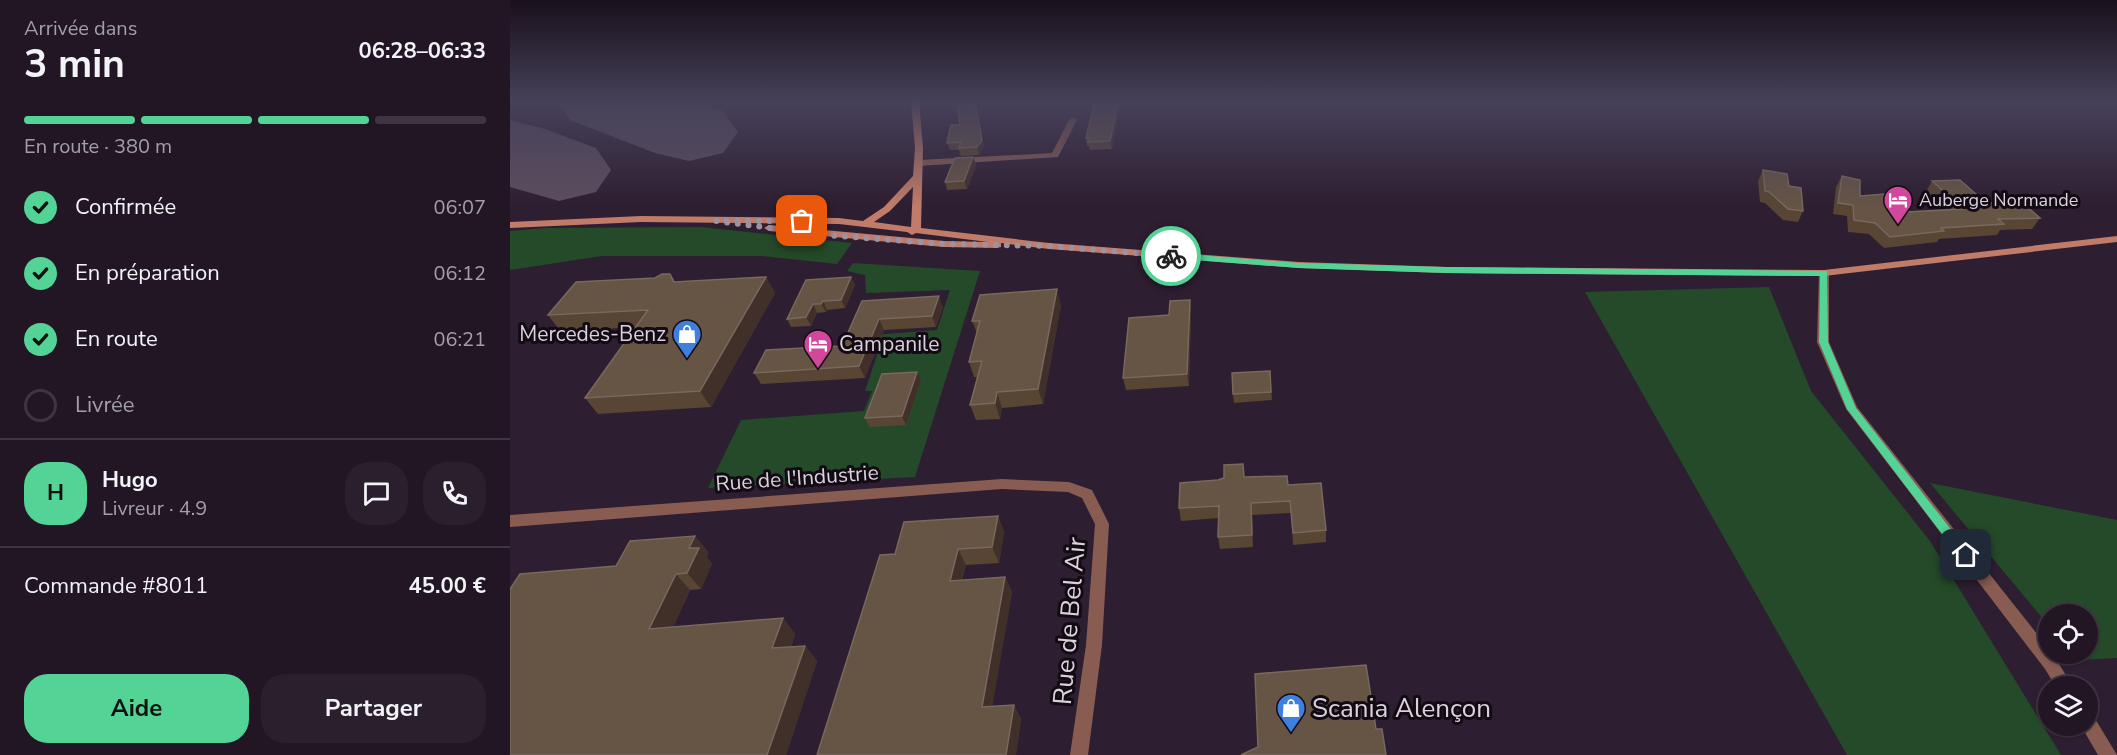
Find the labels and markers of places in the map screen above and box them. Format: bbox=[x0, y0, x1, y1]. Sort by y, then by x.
hotel icon: Auberge Normande bbox=[1882, 184, 1914, 226]
place label: Auberge Normande bbox=[1919, 188, 2078, 212]
pin bbox=[776, 195, 827, 246]
shop icon: Mercedes-Benz bbox=[671, 318, 703, 360]
place label: Mercedes-Benz bbox=[519, 320, 666, 348]
hotel icon: Campanile bbox=[802, 328, 834, 370]
place label: Campanile bbox=[839, 330, 939, 358]
pin bbox=[1940, 529, 1991, 580]
place label: Scania Alençon bbox=[1312, 691, 1491, 726]
shop icon: Scania Alençon bbox=[1275, 692, 1307, 734]

